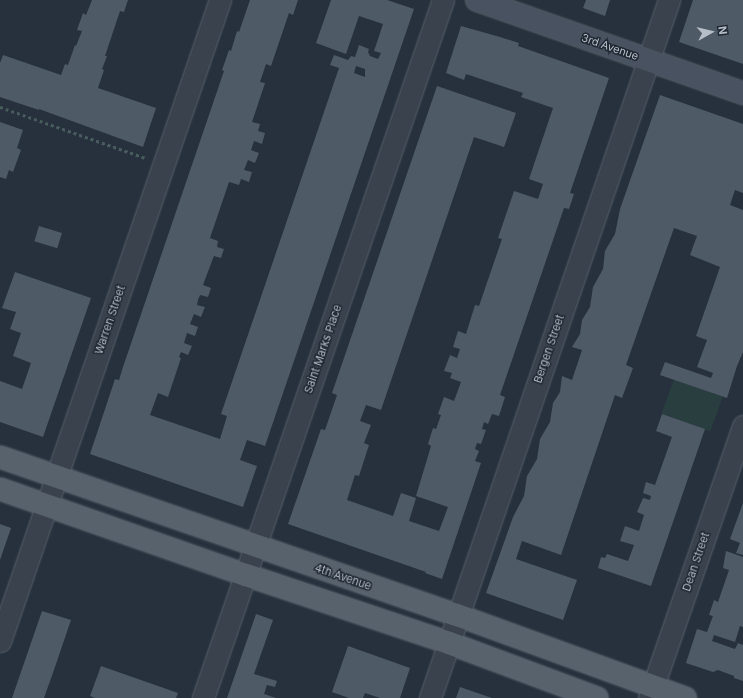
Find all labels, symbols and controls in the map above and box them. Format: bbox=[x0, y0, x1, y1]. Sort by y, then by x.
north arrow bbox=[691, 12, 731, 52]
text: N bbox=[715, 25, 730, 35]
street label: 3rd Avenue bbox=[580, 31, 640, 63]
street label: Warren Street bbox=[92, 284, 128, 356]
street label: Saint Marks Place bbox=[302, 303, 344, 395]
street label: Bergen Street bbox=[531, 313, 567, 385]
street label: Dean Street bbox=[680, 531, 712, 593]
street label: 4th Avenue bbox=[313, 561, 373, 593]

